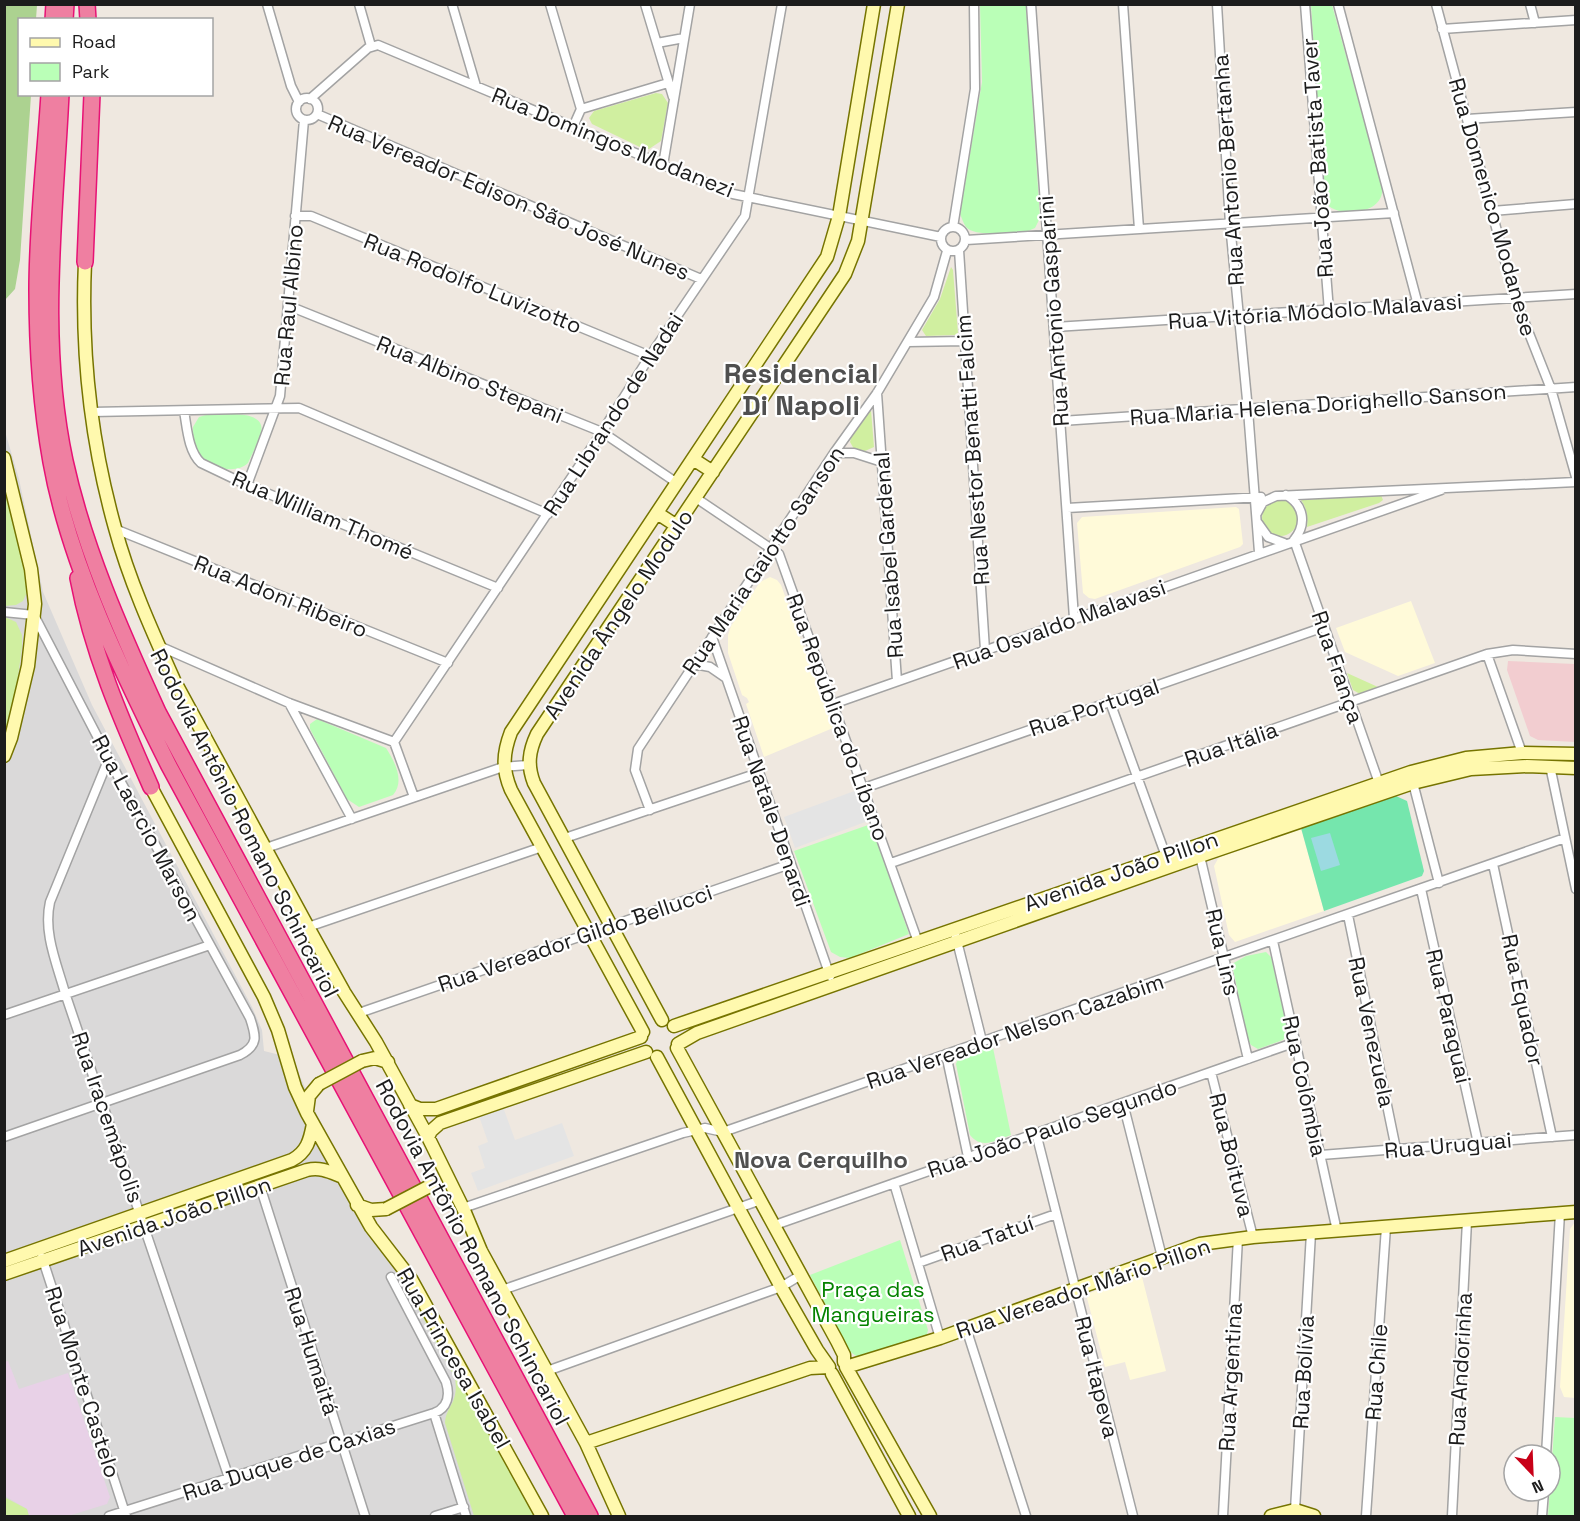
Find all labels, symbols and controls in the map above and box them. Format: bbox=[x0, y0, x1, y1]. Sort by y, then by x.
legend bbox=[18, 18, 213, 96]
text: Road bbox=[72, 30, 116, 53]
street label: Rua João Batista Taver bbox=[1295, 37, 1339, 279]
street label: Rua Antonio Bertanha bbox=[1206, 53, 1250, 287]
text: Park bbox=[72, 60, 110, 83]
street label: Rua Domenico Modanese bbox=[1443, 75, 1543, 339]
street label: Rua Domingos Modanezi bbox=[488, 81, 738, 203]
street label: Rua Vereador Edison São José Nunes bbox=[324, 108, 694, 286]
street label: Rua Antonio Gasparini bbox=[1031, 194, 1075, 428]
street label: Rua Raul Albino bbox=[267, 223, 309, 387]
street label: Rua Rodolfo Luvizotto bbox=[360, 226, 586, 340]
street label: Rua Vitória Módolo Malavasi bbox=[1167, 287, 1463, 335]
street label: Rua Librando de Nadai bbox=[537, 307, 689, 521]
street label: Rua Nestor Benatti Falcim bbox=[949, 314, 995, 586]
street label: Rua Albino Stepani bbox=[373, 329, 567, 429]
district label: Residencial Di Napoli bbox=[724, 355, 878, 423]
street label: Rua Maria Helena Dorighello Sanson bbox=[1129, 377, 1507, 431]
street label: Rua Maria Gaiotto Sanson bbox=[676, 440, 850, 680]
street label: Rua Isabel Gardenal bbox=[867, 451, 909, 659]
street label: Rua William Thomé bbox=[228, 464, 418, 566]
street label: Avenida Ângelo Modulo bbox=[537, 504, 699, 724]
street label: Rua Adoni Ribeiro bbox=[190, 548, 372, 644]
street label: Rua Osvaldo Malavasi bbox=[949, 572, 1169, 676]
street label: Rua República do Líbano bbox=[780, 589, 896, 845]
street label: Rua França bbox=[1306, 607, 1370, 727]
street label: Rodovia Antônio Romano Schincariol bbox=[144, 644, 346, 1002]
street label: Rua Portugal bbox=[1025, 672, 1163, 742]
street label: Rua Natale Denardi bbox=[726, 712, 818, 910]
street label: Rua Itália bbox=[1181, 715, 1282, 773]
street label: Rua Laercio Marson bbox=[86, 730, 208, 926]
street label: Avenida João Pillon bbox=[1020, 825, 1222, 917]
street label: Rua Vereador Gildo Bellucci bbox=[434, 878, 716, 998]
street label: Rua Lins bbox=[1199, 906, 1247, 998]
street label: Rua Equador bbox=[1495, 932, 1551, 1068]
street label: Rua Paraguai bbox=[1420, 946, 1478, 1086]
street label: Rua Venezuela bbox=[1342, 954, 1402, 1110]
street label: Rua Vereador Nelson Cazabim bbox=[863, 967, 1167, 1095]
street label: Rua Colômbia bbox=[1276, 1013, 1334, 1159]
street label: Rua Iracemápolis bbox=[66, 1028, 150, 1206]
street label: Rua João Paulo Segundo bbox=[924, 1072, 1180, 1184]
street label: Rodovia Antônio Romano Schincariol bbox=[370, 1074, 576, 1430]
street label: Rua Boituva bbox=[1203, 1090, 1261, 1220]
street label: Rua Uruguai bbox=[1383, 1125, 1513, 1165]
district label: Nova Cerquilho bbox=[734, 1144, 908, 1175]
street label: Avenida João Pillon bbox=[73, 1170, 275, 1262]
street label: Rua Tatuí bbox=[937, 1208, 1038, 1268]
street label: Rua Vereador Mário Pillon bbox=[952, 1231, 1214, 1345]
street label: Rua Princesa Isabel bbox=[391, 1263, 517, 1453]
park label: Praça das Mangueiras bbox=[811, 1275, 935, 1328]
street label: Rua Monte Castelo bbox=[39, 1283, 127, 1481]
street label: Rua Humaitá bbox=[278, 1283, 346, 1419]
street label: Rua Andorinha bbox=[1442, 1291, 1478, 1447]
street label: Rua Argentina bbox=[1212, 1301, 1248, 1452]
street label: Rua Itapeva bbox=[1068, 1313, 1126, 1441]
street label: Rua Bolívia bbox=[1286, 1314, 1320, 1430]
street label: Rua Chile bbox=[1359, 1323, 1393, 1421]
street label: Rua Duque de Caxias bbox=[179, 1411, 399, 1507]
north arrow bbox=[1502, 1443, 1562, 1503]
text: N bbox=[1529, 1475, 1547, 1498]

